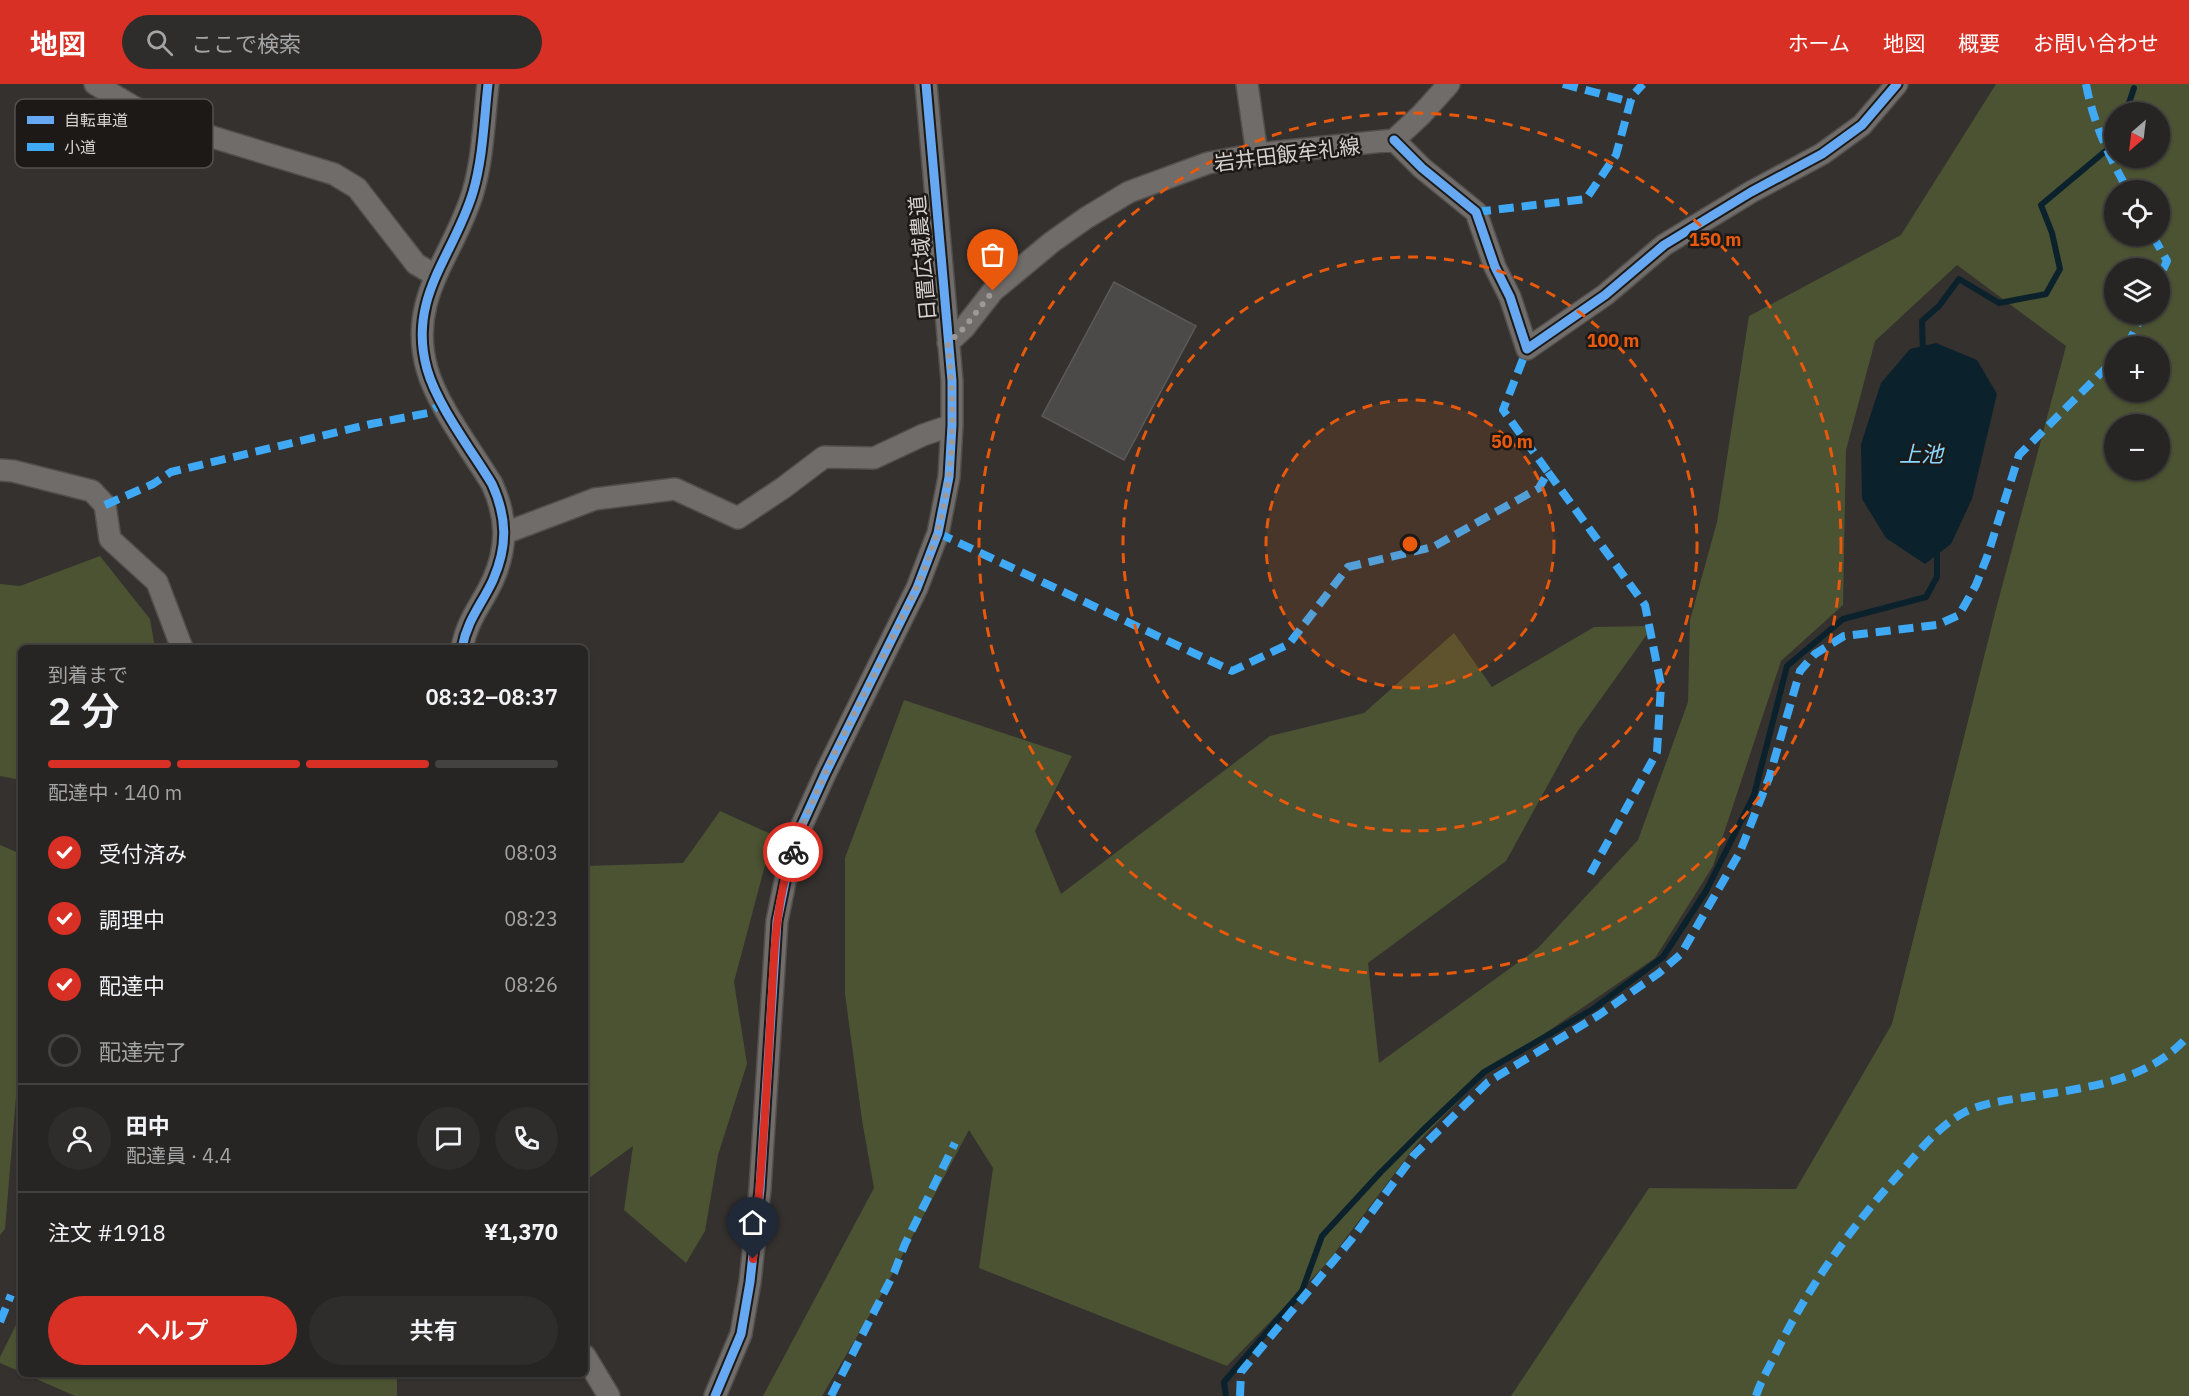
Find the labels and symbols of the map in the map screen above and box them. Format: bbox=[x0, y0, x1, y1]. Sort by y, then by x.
legend bbox=[15, 99, 213, 168]
north arrow bbox=[2104, 102, 2170, 168]
text: 自転車道 bbox=[64, 110, 128, 130]
street label: 岩井田飯牟礼線 bbox=[1212, 131, 1362, 177]
text: 小道 bbox=[64, 137, 96, 157]
street label: 日置広域農道 bbox=[903, 194, 941, 322]
text: 150 m bbox=[1689, 228, 1741, 251]
pin bbox=[967, 229, 1018, 291]
text: 100 m bbox=[1587, 329, 1639, 352]
text: 50 m bbox=[1491, 430, 1533, 453]
water label: 上池 bbox=[1899, 439, 1945, 468]
centre of rings bbox=[1400, 534, 1420, 554]
courier bbox=[763, 822, 823, 882]
pin bbox=[727, 1197, 778, 1259]

